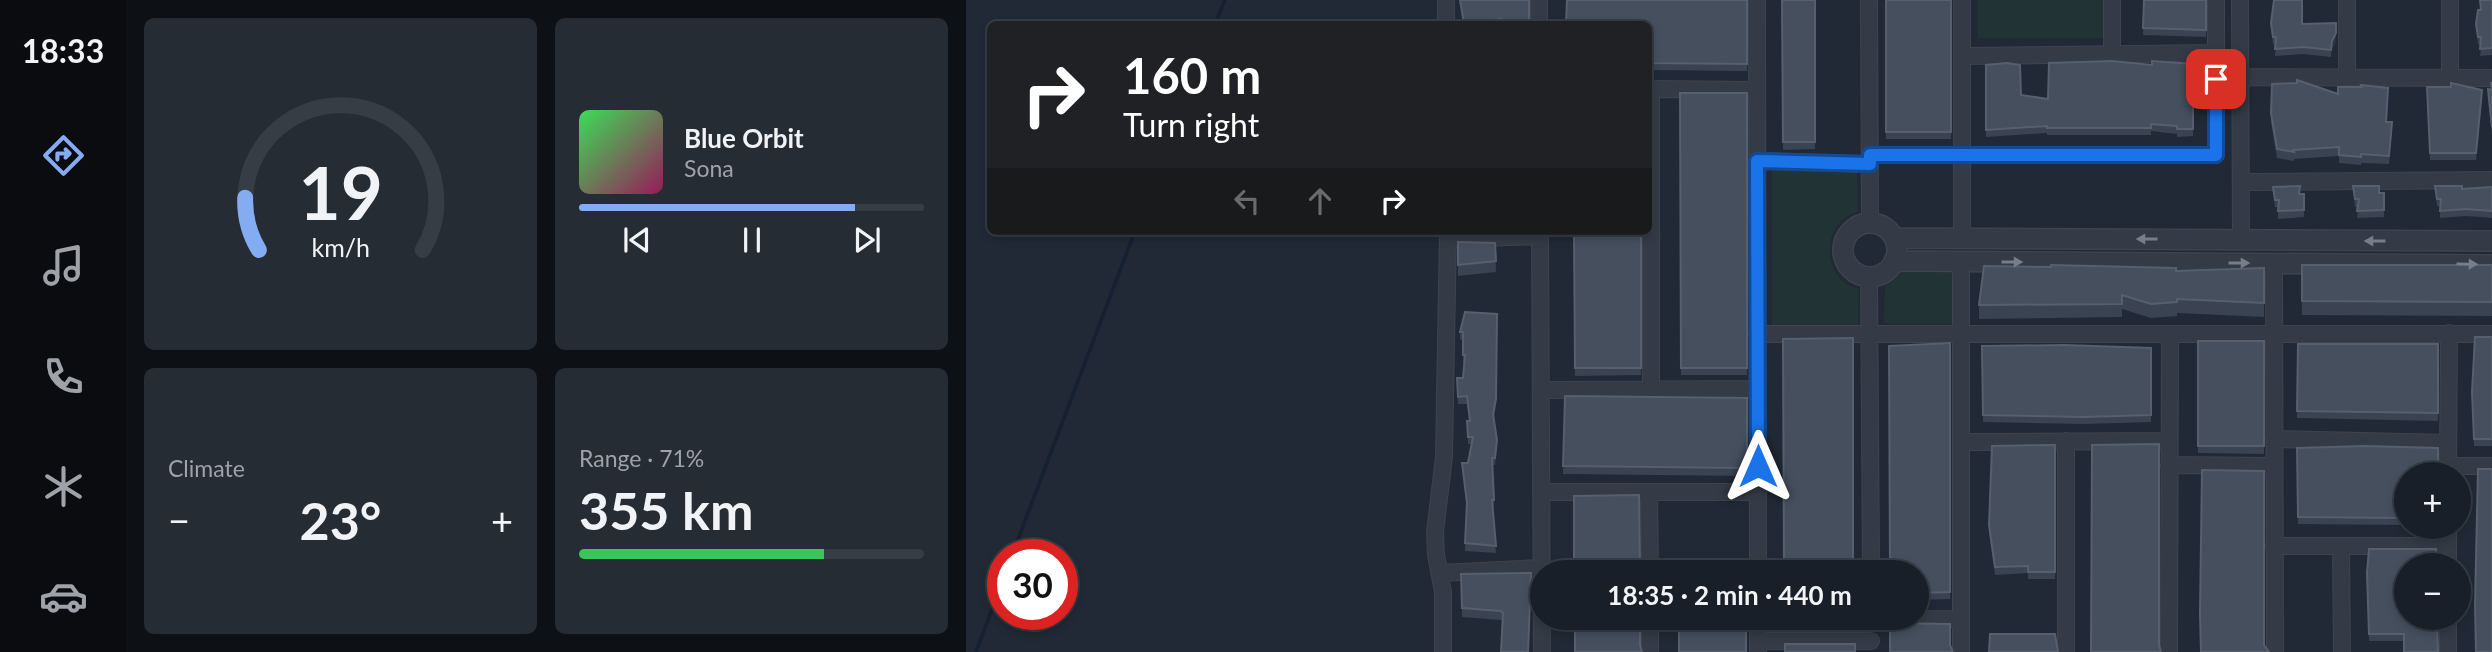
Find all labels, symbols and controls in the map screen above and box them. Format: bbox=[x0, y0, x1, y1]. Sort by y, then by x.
text: 18:33 bbox=[22, 31, 104, 70]
text: 160 m bbox=[1123, 46, 1261, 104]
icon: right bbox=[1008, 49, 1099, 140]
pin bbox=[2186, 49, 2246, 109]
icon: arrive bbox=[2197, 60, 2235, 98]
text: Turn right bbox=[1123, 105, 1259, 144]
text: Blue Orbit bbox=[684, 122, 804, 154]
icon: directions bbox=[39, 131, 88, 180]
text: 19 bbox=[298, 149, 383, 237]
text: Sona bbox=[684, 154, 734, 182]
icon: left bbox=[1228, 182, 1266, 220]
icon: ahead bbox=[1301, 182, 1339, 220]
icon: right bbox=[1374, 182, 1412, 220]
icon: previous bbox=[618, 221, 656, 259]
icon: pause bbox=[733, 221, 771, 259]
icon: next bbox=[848, 221, 886, 259]
text: km/h bbox=[311, 232, 370, 262]
one-way arrow bbox=[2136, 233, 2158, 245]
one-way arrow bbox=[2364, 235, 2386, 247]
icon: music bbox=[39, 241, 88, 290]
one-way arrow bbox=[2001, 256, 2023, 268]
one-way arrow bbox=[2228, 257, 2250, 269]
one-way arrow bbox=[2456, 258, 2478, 270]
icon: phone bbox=[39, 352, 88, 401]
position arrow bbox=[1721, 429, 1795, 503]
text: Range · 71% bbox=[579, 444, 704, 472]
text: Climate bbox=[168, 454, 245, 482]
icon: climate bbox=[39, 462, 88, 511]
map controls bbox=[2394, 462, 2471, 630]
button: + bbox=[2394, 462, 2471, 539]
text: 355 km bbox=[579, 479, 753, 541]
text: 23° bbox=[300, 489, 381, 551]
text: − bbox=[168, 497, 190, 543]
text: + bbox=[491, 497, 513, 543]
speed limit sign: 30 bbox=[987, 539, 1078, 630]
button: − bbox=[2394, 553, 2471, 630]
icon: car bbox=[39, 572, 88, 621]
text: 18:35 · 2 min · 440 m bbox=[1607, 579, 1852, 611]

